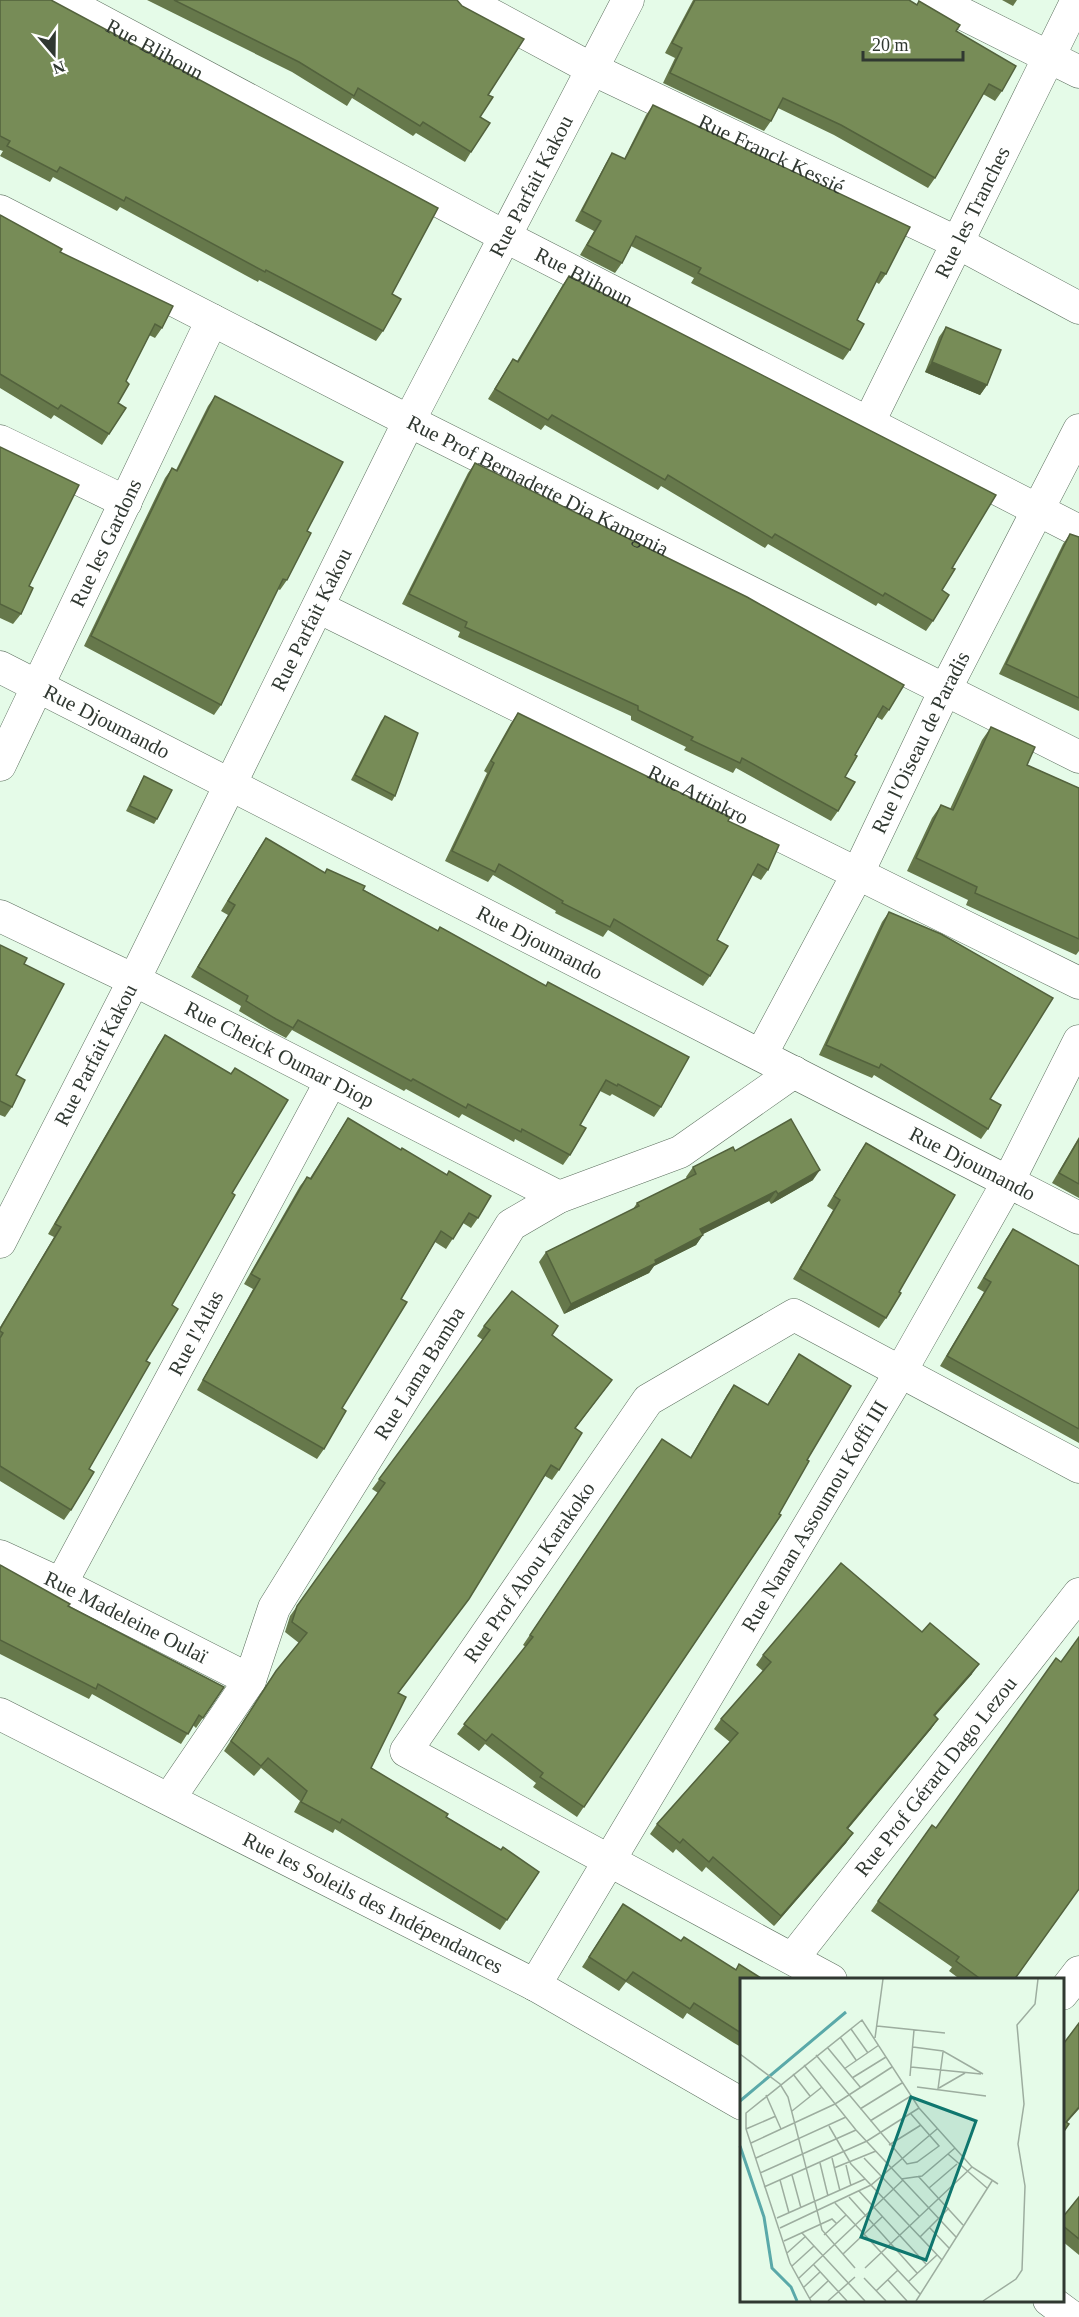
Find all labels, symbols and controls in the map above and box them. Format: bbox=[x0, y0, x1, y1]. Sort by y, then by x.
street label: Rue Blihoun bbox=[102, 14, 208, 85]
north arrow bbox=[24, 24, 84, 84]
scale bar bbox=[863, 24, 964, 62]
text: 20 m bbox=[872, 35, 909, 55]
text: N bbox=[50, 58, 67, 78]
street label: Rue Franck Kessié bbox=[695, 109, 848, 199]
street label: Rue Parfait Kakou bbox=[484, 111, 578, 261]
street label: Rue les Tranches bbox=[930, 143, 1015, 282]
street label: Rue Blihoun bbox=[531, 242, 637, 312]
street label: Rue Prof Bernadette Dia Kamgnia bbox=[403, 410, 673, 562]
street label: Rue les Gardons bbox=[65, 475, 147, 611]
street label: Rue Parfait Kakou bbox=[266, 544, 357, 695]
street label: Rue l'Oiseau de Paradis bbox=[867, 647, 975, 837]
street label: Rue Djoumando bbox=[40, 679, 174, 764]
street label: Rue Attinkro bbox=[644, 760, 752, 830]
street label: Rue Djoumando bbox=[473, 900, 607, 985]
street label: Rue Parfait Kakou bbox=[49, 980, 142, 1130]
street label: Rue Cheick Oumar Diop bbox=[181, 996, 378, 1113]
street label: Rue Djoumando bbox=[905, 1122, 1040, 1206]
street label: Rue l'Atlas bbox=[163, 1286, 228, 1380]
street label: Rue Lama Bamba bbox=[369, 1302, 470, 1444]
street label: Rue Nanan Assoumou Koffi III bbox=[737, 1396, 893, 1636]
street label: Rue Prof Abou Karakoko bbox=[459, 1477, 600, 1667]
street label: Rue Madeleine Oulaï bbox=[41, 1566, 212, 1668]
street label: Rue Prof Gérard Dago Lezou bbox=[850, 1671, 1022, 1881]
street label: Rue les Soleils des Indépendances bbox=[239, 1827, 507, 1979]
inset map bbox=[740, 1978, 1064, 2302]

